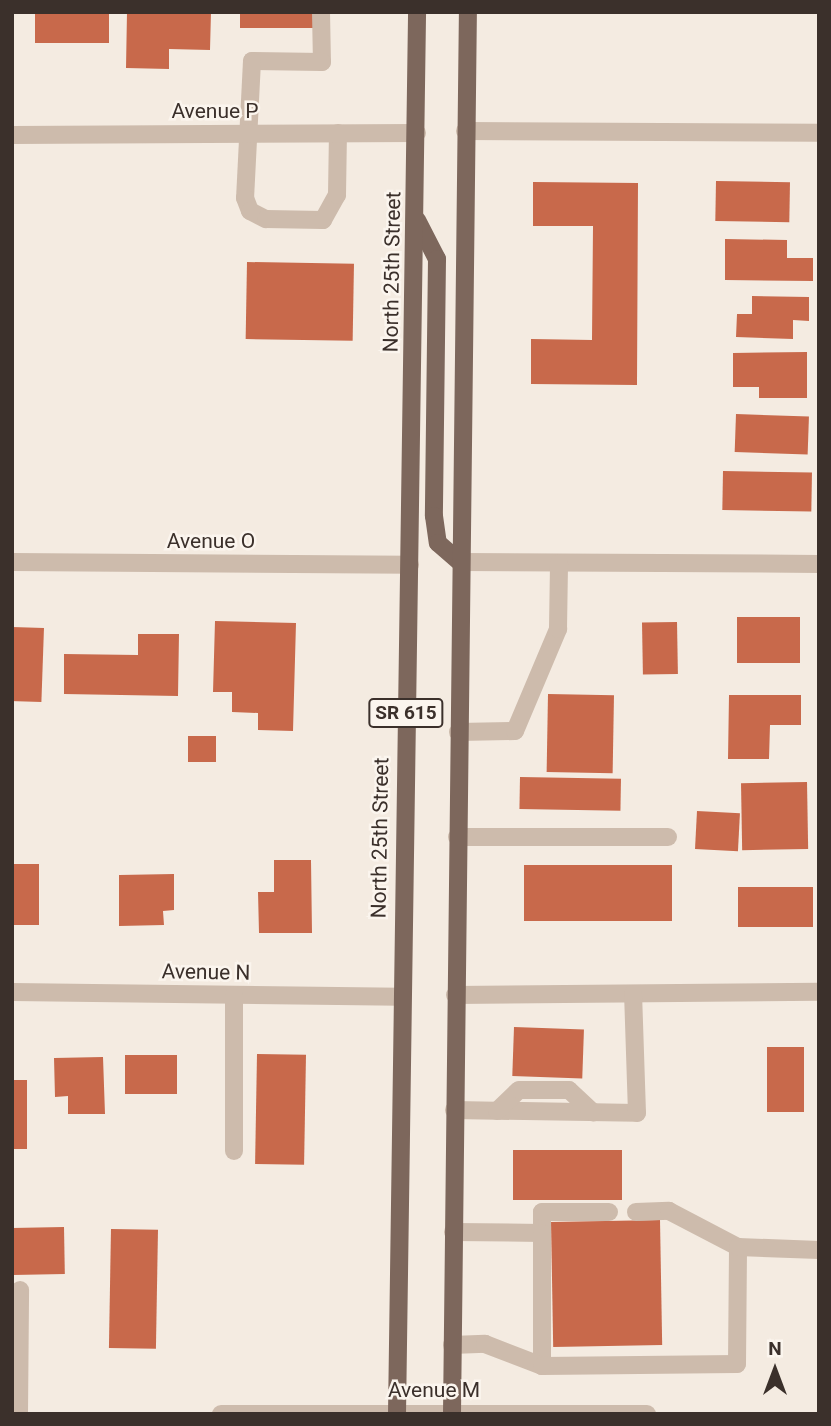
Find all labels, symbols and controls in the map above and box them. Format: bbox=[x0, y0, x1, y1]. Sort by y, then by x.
street label: Avenue P bbox=[171, 98, 259, 124]
street label: North 25th Street bbox=[378, 191, 406, 353]
street label: Avenue O bbox=[167, 528, 255, 554]
road number: SR 615 bbox=[368, 698, 444, 728]
street label: North 25th Street bbox=[366, 757, 394, 919]
street label: Avenue N bbox=[161, 959, 251, 985]
north arrow bbox=[740, 1335, 810, 1405]
text: N bbox=[768, 1337, 782, 1360]
street label: Avenue M bbox=[388, 1377, 480, 1403]

